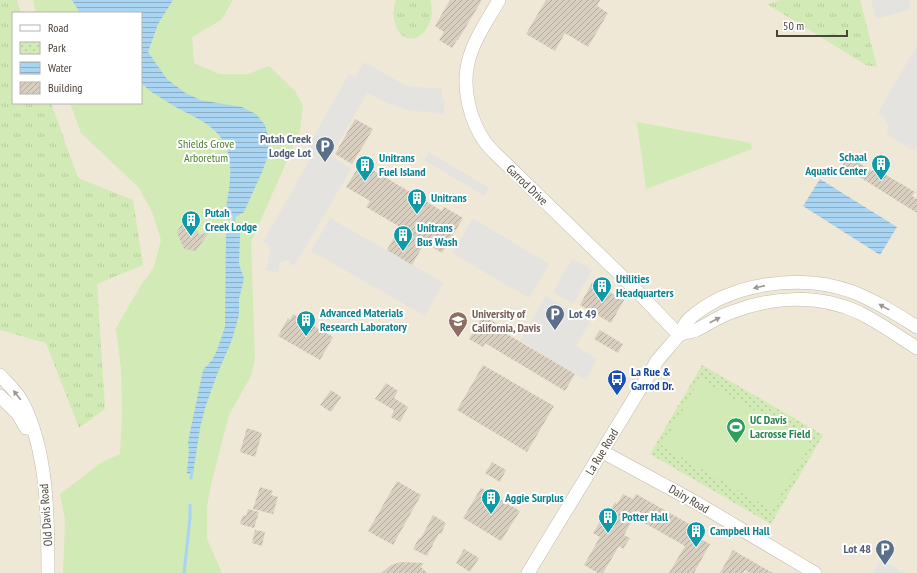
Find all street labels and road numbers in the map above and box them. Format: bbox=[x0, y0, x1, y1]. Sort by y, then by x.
street label: Garrod Drive bbox=[503, 161, 551, 208]
street label: La Rue Road bbox=[582, 426, 621, 478]
street label: Dairy Road bbox=[666, 481, 712, 516]
street label: Old Davis Road bbox=[36, 483, 55, 547]

